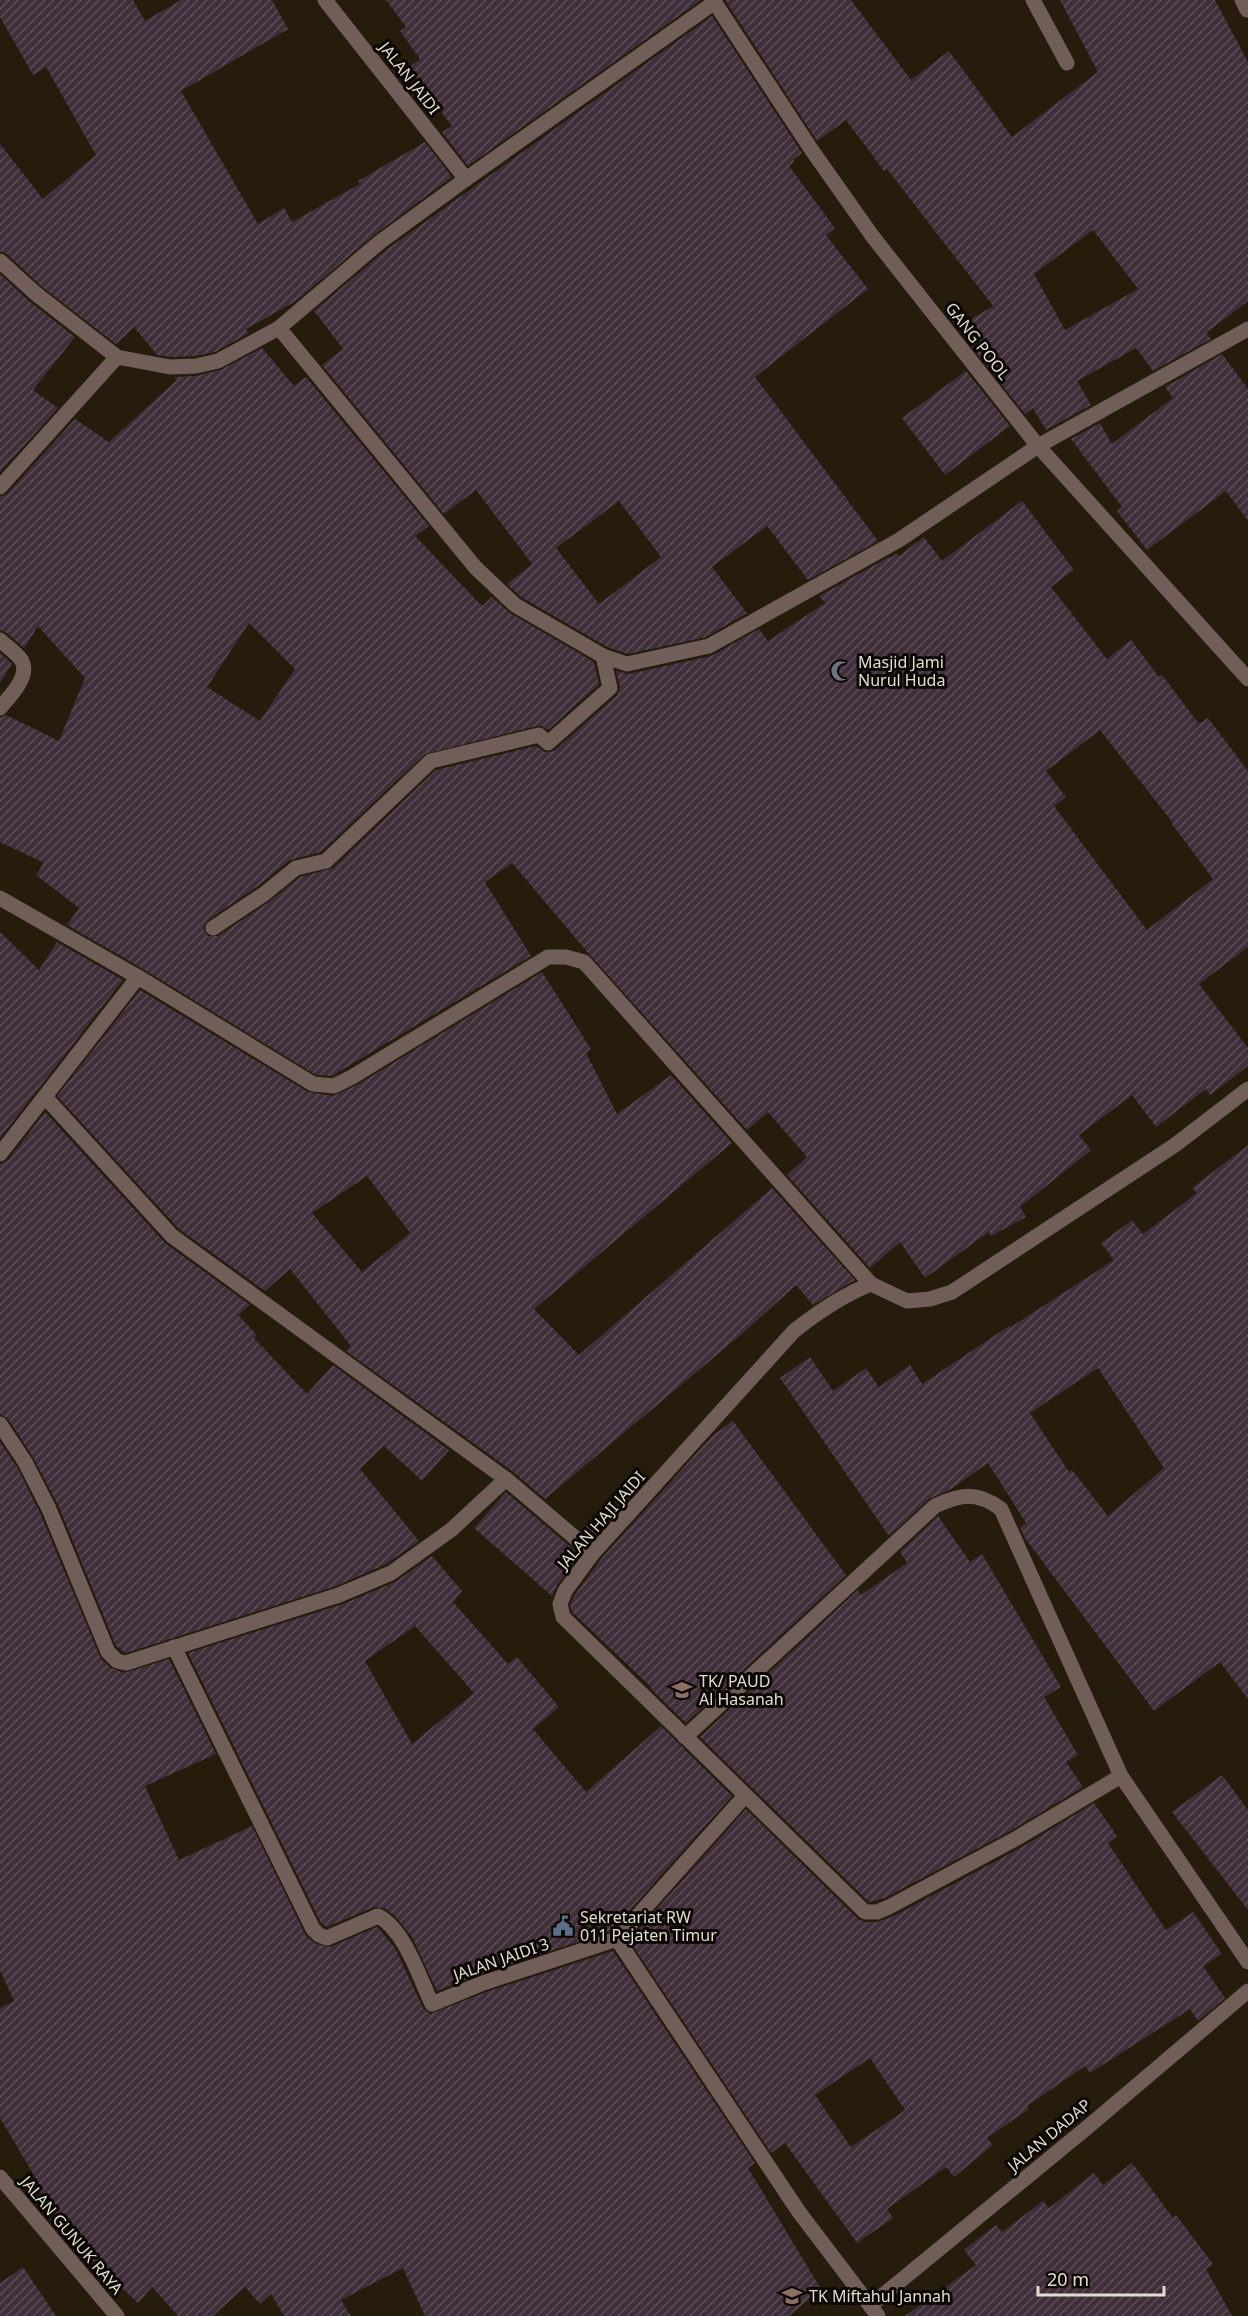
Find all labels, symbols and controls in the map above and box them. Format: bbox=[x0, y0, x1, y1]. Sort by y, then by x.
street label: JALAN JAIDI bbox=[373, 36, 445, 119]
street label: GANG POOL bbox=[941, 298, 1015, 384]
place label: Masjid Jami Nurul Huda bbox=[858, 651, 945, 691]
mosque icon: Masjid Jami Nurul Huda bbox=[829, 659, 853, 683]
street label: JALAN HAJI JAIDI bbox=[551, 1466, 650, 1575]
place label: TK/ PAUD Al Hasanah bbox=[699, 1670, 784, 1710]
school or university icon: TK/ PAUD Al Hasanah bbox=[670, 1678, 694, 1702]
place label: Sekretariat RW 011 Pejaten Timur bbox=[580, 1906, 717, 1946]
public building icon: Sekretariat RW 011 Pejaten Timur bbox=[551, 1914, 575, 1938]
street label: JALAN JAIDI 3 bbox=[448, 1932, 552, 1986]
street label: JALAN DADAP bbox=[1001, 2094, 1095, 2178]
street label: JALAN GUNUK RAYA bbox=[15, 2170, 129, 2299]
scale bar bbox=[1038, 2259, 1164, 2297]
text: 20 m bbox=[1047, 2267, 1089, 2291]
school or university icon: TK Miftahul Jannah bbox=[780, 2284, 804, 2308]
place label: TK Miftahul Jannah bbox=[809, 2285, 951, 2307]

